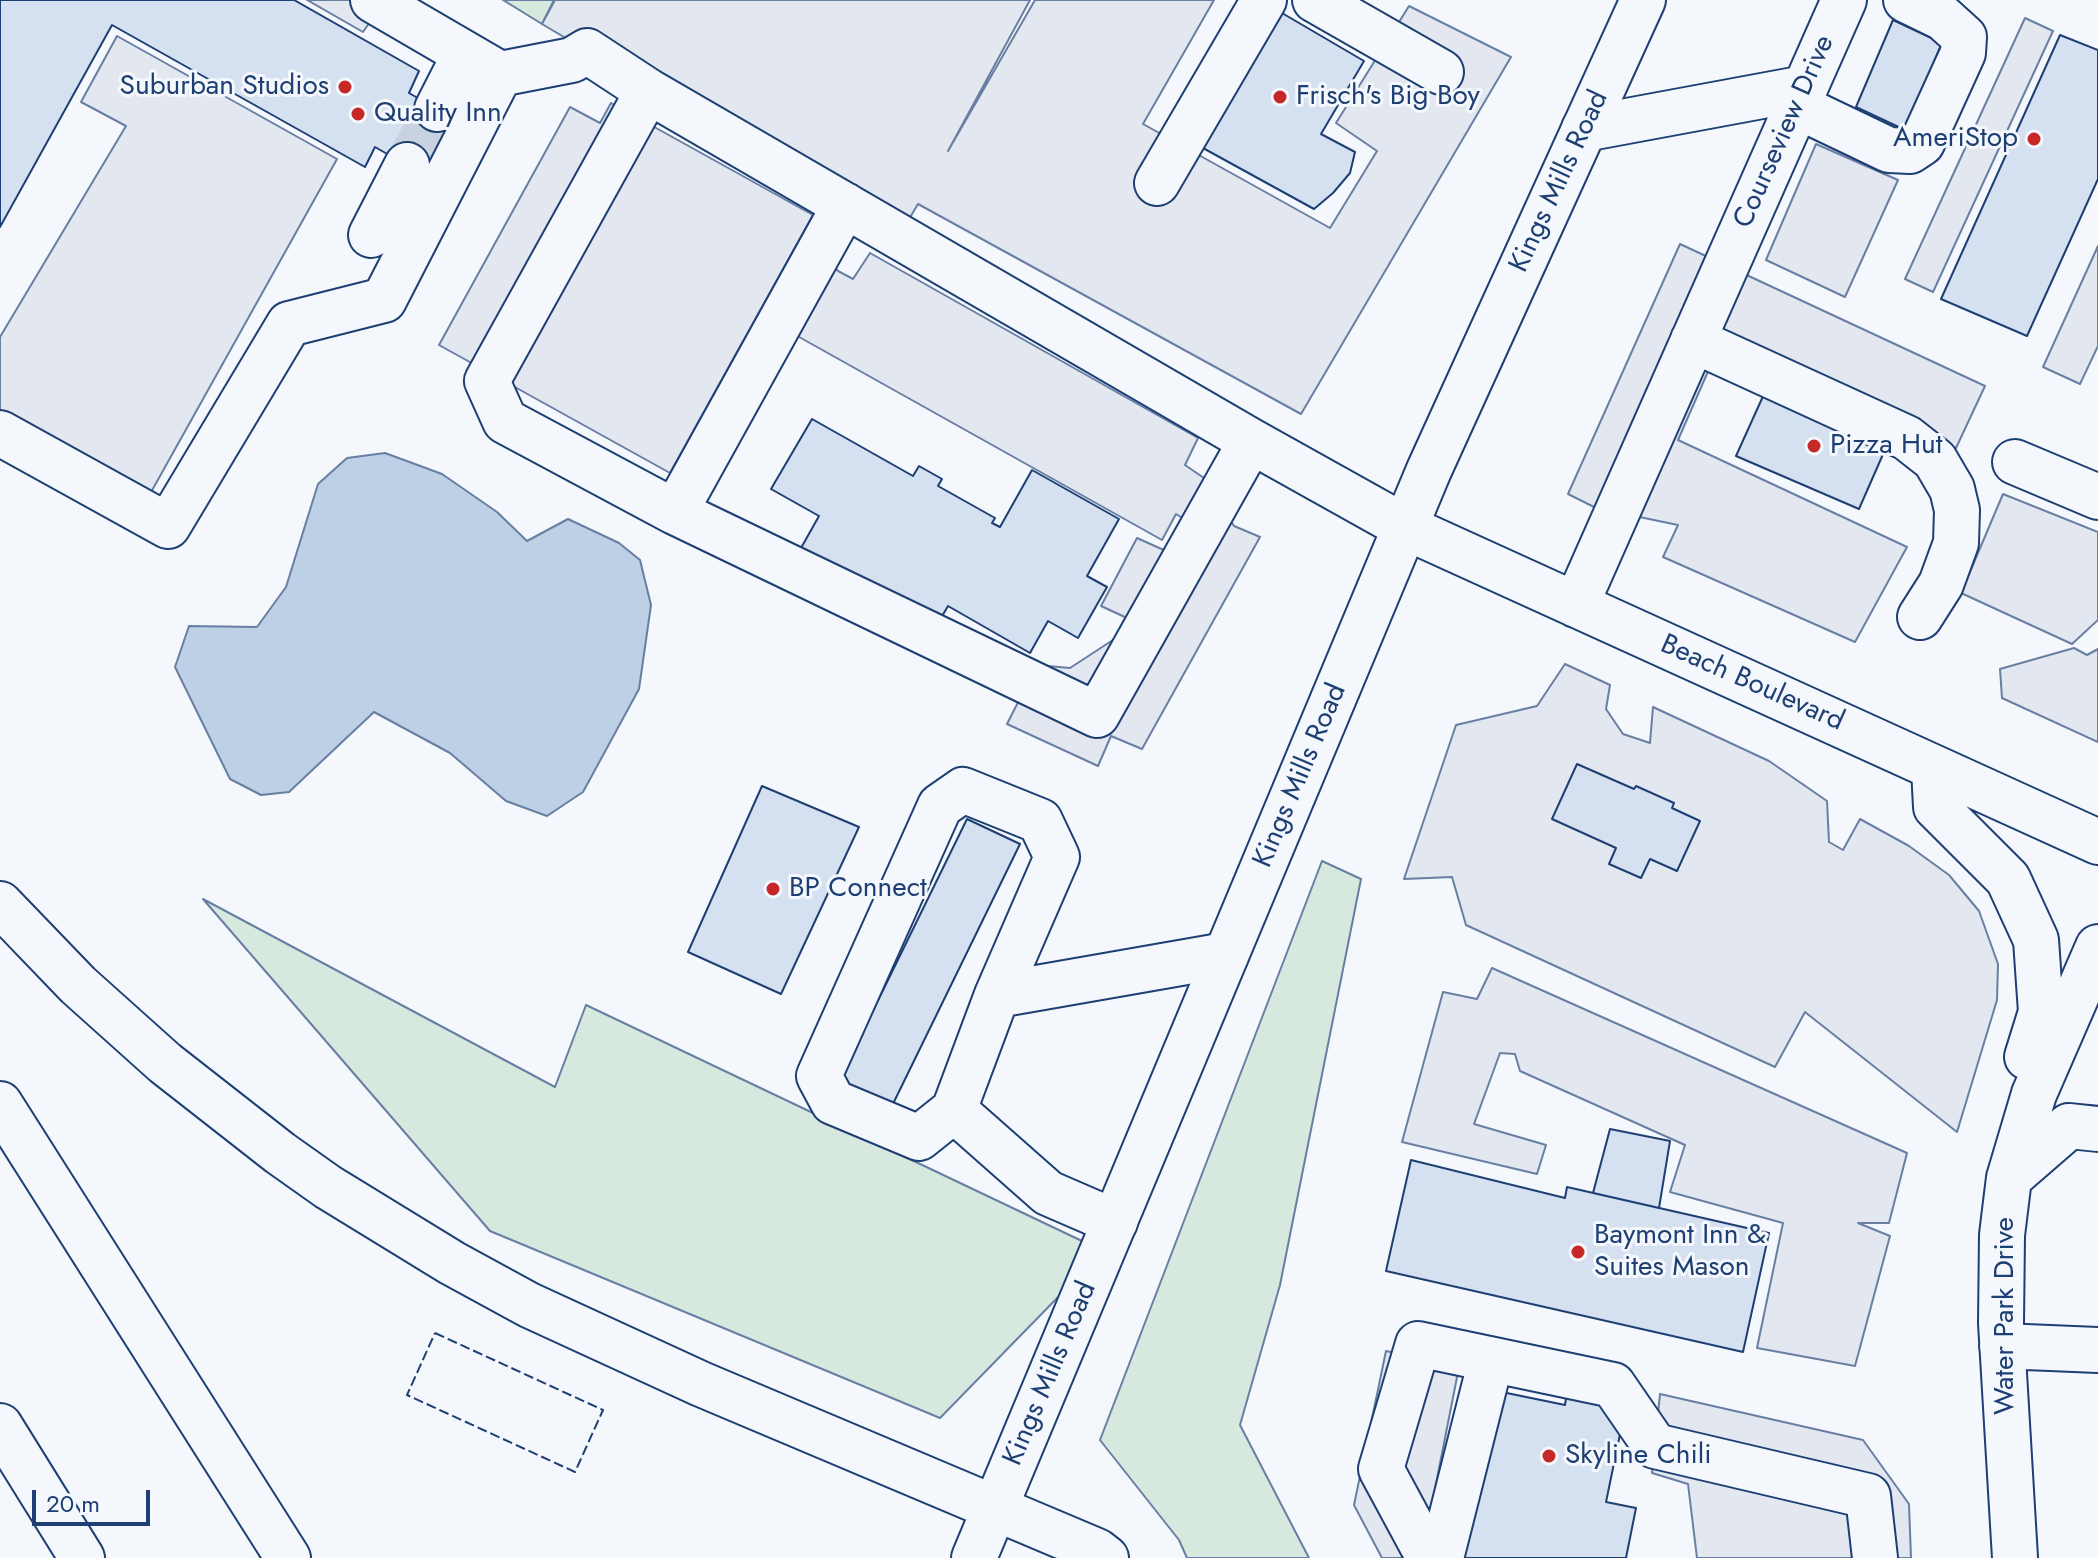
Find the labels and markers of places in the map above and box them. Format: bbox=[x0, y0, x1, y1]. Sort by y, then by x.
place label: Suburban Studios bbox=[120, 70, 329, 104]
marker: Suburban Studios bbox=[336, 78, 354, 96]
place label: Frisch's Big Boy bbox=[1296, 80, 1480, 114]
marker: Frisch's Big Boy bbox=[1271, 88, 1289, 106]
place label: Quality Inn bbox=[374, 97, 502, 131]
marker: Quality Inn bbox=[349, 105, 367, 123]
place label: AmeriStop bbox=[1893, 122, 2018, 156]
marker: AmeriStop bbox=[2025, 130, 2043, 148]
place label: Pizza Hut bbox=[1830, 429, 1943, 463]
marker: Pizza Hut bbox=[1805, 437, 1823, 455]
place label: BP Connect bbox=[789, 872, 927, 906]
marker: BP Connect bbox=[764, 880, 782, 898]
place label: Baymont Inn & Suites Mason bbox=[1594, 1219, 1766, 1285]
marker: Baymont Inn & Suites Mason bbox=[1569, 1243, 1587, 1261]
place label: Skyline Chili bbox=[1565, 1439, 1712, 1473]
marker: Skyline Chili bbox=[1540, 1447, 1558, 1465]

